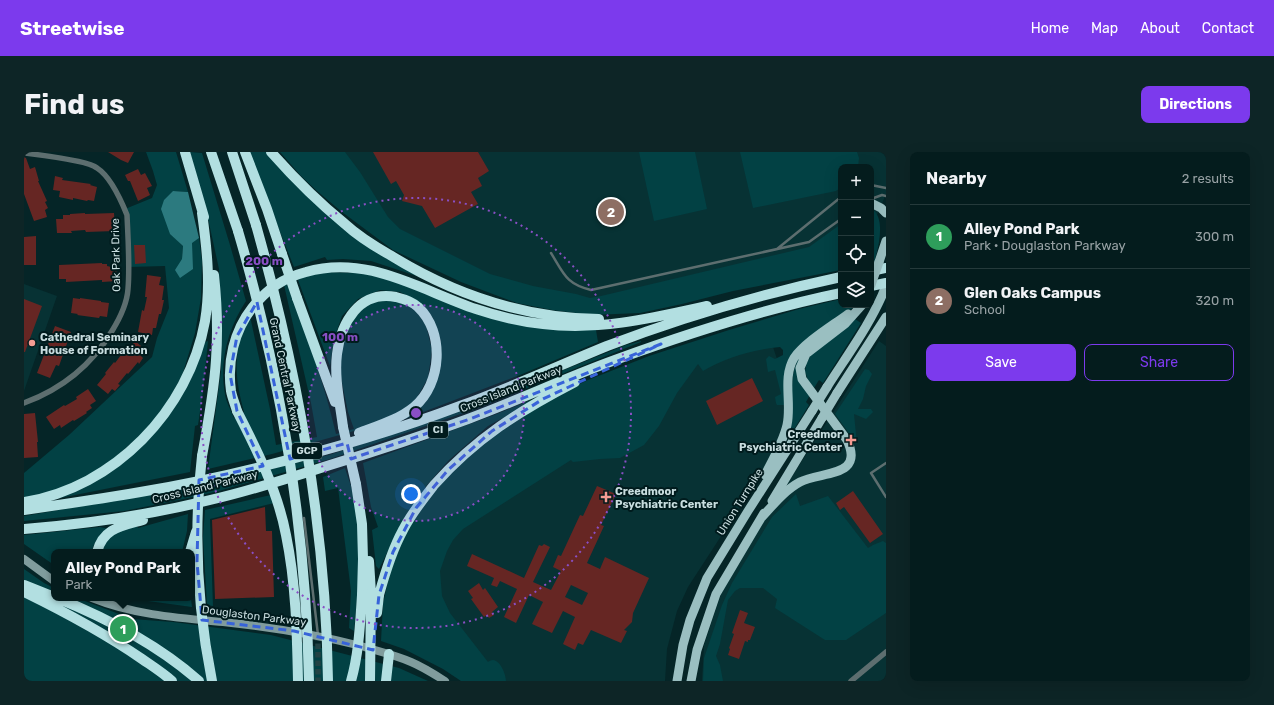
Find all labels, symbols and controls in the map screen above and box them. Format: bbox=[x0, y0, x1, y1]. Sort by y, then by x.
text: Streetwise bbox=[20, 17, 125, 40]
text: Home bbox=[1031, 20, 1069, 37]
text: Map bbox=[1091, 20, 1118, 37]
text: About bbox=[1140, 20, 1180, 37]
text: Contact bbox=[1202, 20, 1254, 37]
button: Directions bbox=[1141, 86, 1250, 123]
text: Find us bbox=[24, 88, 124, 121]
map controls bbox=[838, 164, 874, 308]
button: + bbox=[838, 164, 874, 200]
text: Nearby bbox=[926, 168, 987, 188]
text: 2 results bbox=[1182, 171, 1234, 186]
pin: 2 bbox=[598, 197, 624, 227]
button: − bbox=[838, 200, 874, 236]
street label: Oak Park Drive bbox=[109, 218, 123, 292]
text: Alley Pond Park bbox=[964, 220, 1080, 238]
text: 1 bbox=[936, 229, 942, 244]
text: 300 m bbox=[1195, 229, 1234, 244]
button: locate bbox=[838, 236, 874, 272]
text: Park · Douglaston Parkway bbox=[964, 238, 1126, 253]
text: 200 m bbox=[245, 254, 283, 268]
button: layers bbox=[838, 272, 874, 308]
text: Glen Oaks Campus bbox=[964, 284, 1101, 302]
text: 2 bbox=[935, 293, 943, 308]
text: 320 m bbox=[1196, 293, 1234, 308]
text: School bbox=[964, 302, 1005, 317]
street label: Grand Central Parkway bbox=[266, 316, 304, 434]
text: 100 m bbox=[322, 330, 358, 344]
place label: Cathedral Seminary House of Formation bbox=[40, 331, 149, 357]
marker: Cathedral Seminary House of Formation bbox=[27, 338, 37, 348]
button: Save bbox=[926, 344, 1076, 381]
button: Share bbox=[1084, 344, 1234, 381]
street label: Cross Island Parkway bbox=[458, 363, 564, 415]
centre of rings bbox=[409, 406, 423, 420]
road number: CI bbox=[428, 422, 448, 438]
place label: Creedmor Psychiatric Center bbox=[739, 428, 842, 454]
marker: Creedmor Psychiatric Center bbox=[845, 434, 857, 446]
road number: GCP bbox=[292, 443, 322, 459]
street label: Union Turnpike bbox=[714, 466, 766, 538]
street label: Cross Island Parkway bbox=[151, 468, 259, 506]
your location bbox=[401, 484, 421, 504]
place label: Creedmoor Psychiatric Center bbox=[615, 485, 718, 511]
marker: Creedmoor Psychiatric Center bbox=[600, 491, 612, 503]
popup bbox=[51, 549, 195, 601]
text: Alley Pond Park bbox=[65, 559, 181, 577]
text: Park bbox=[65, 577, 92, 592]
street label: Douglaston Parkway bbox=[201, 603, 307, 629]
pin: 1 bbox=[110, 614, 136, 644]

